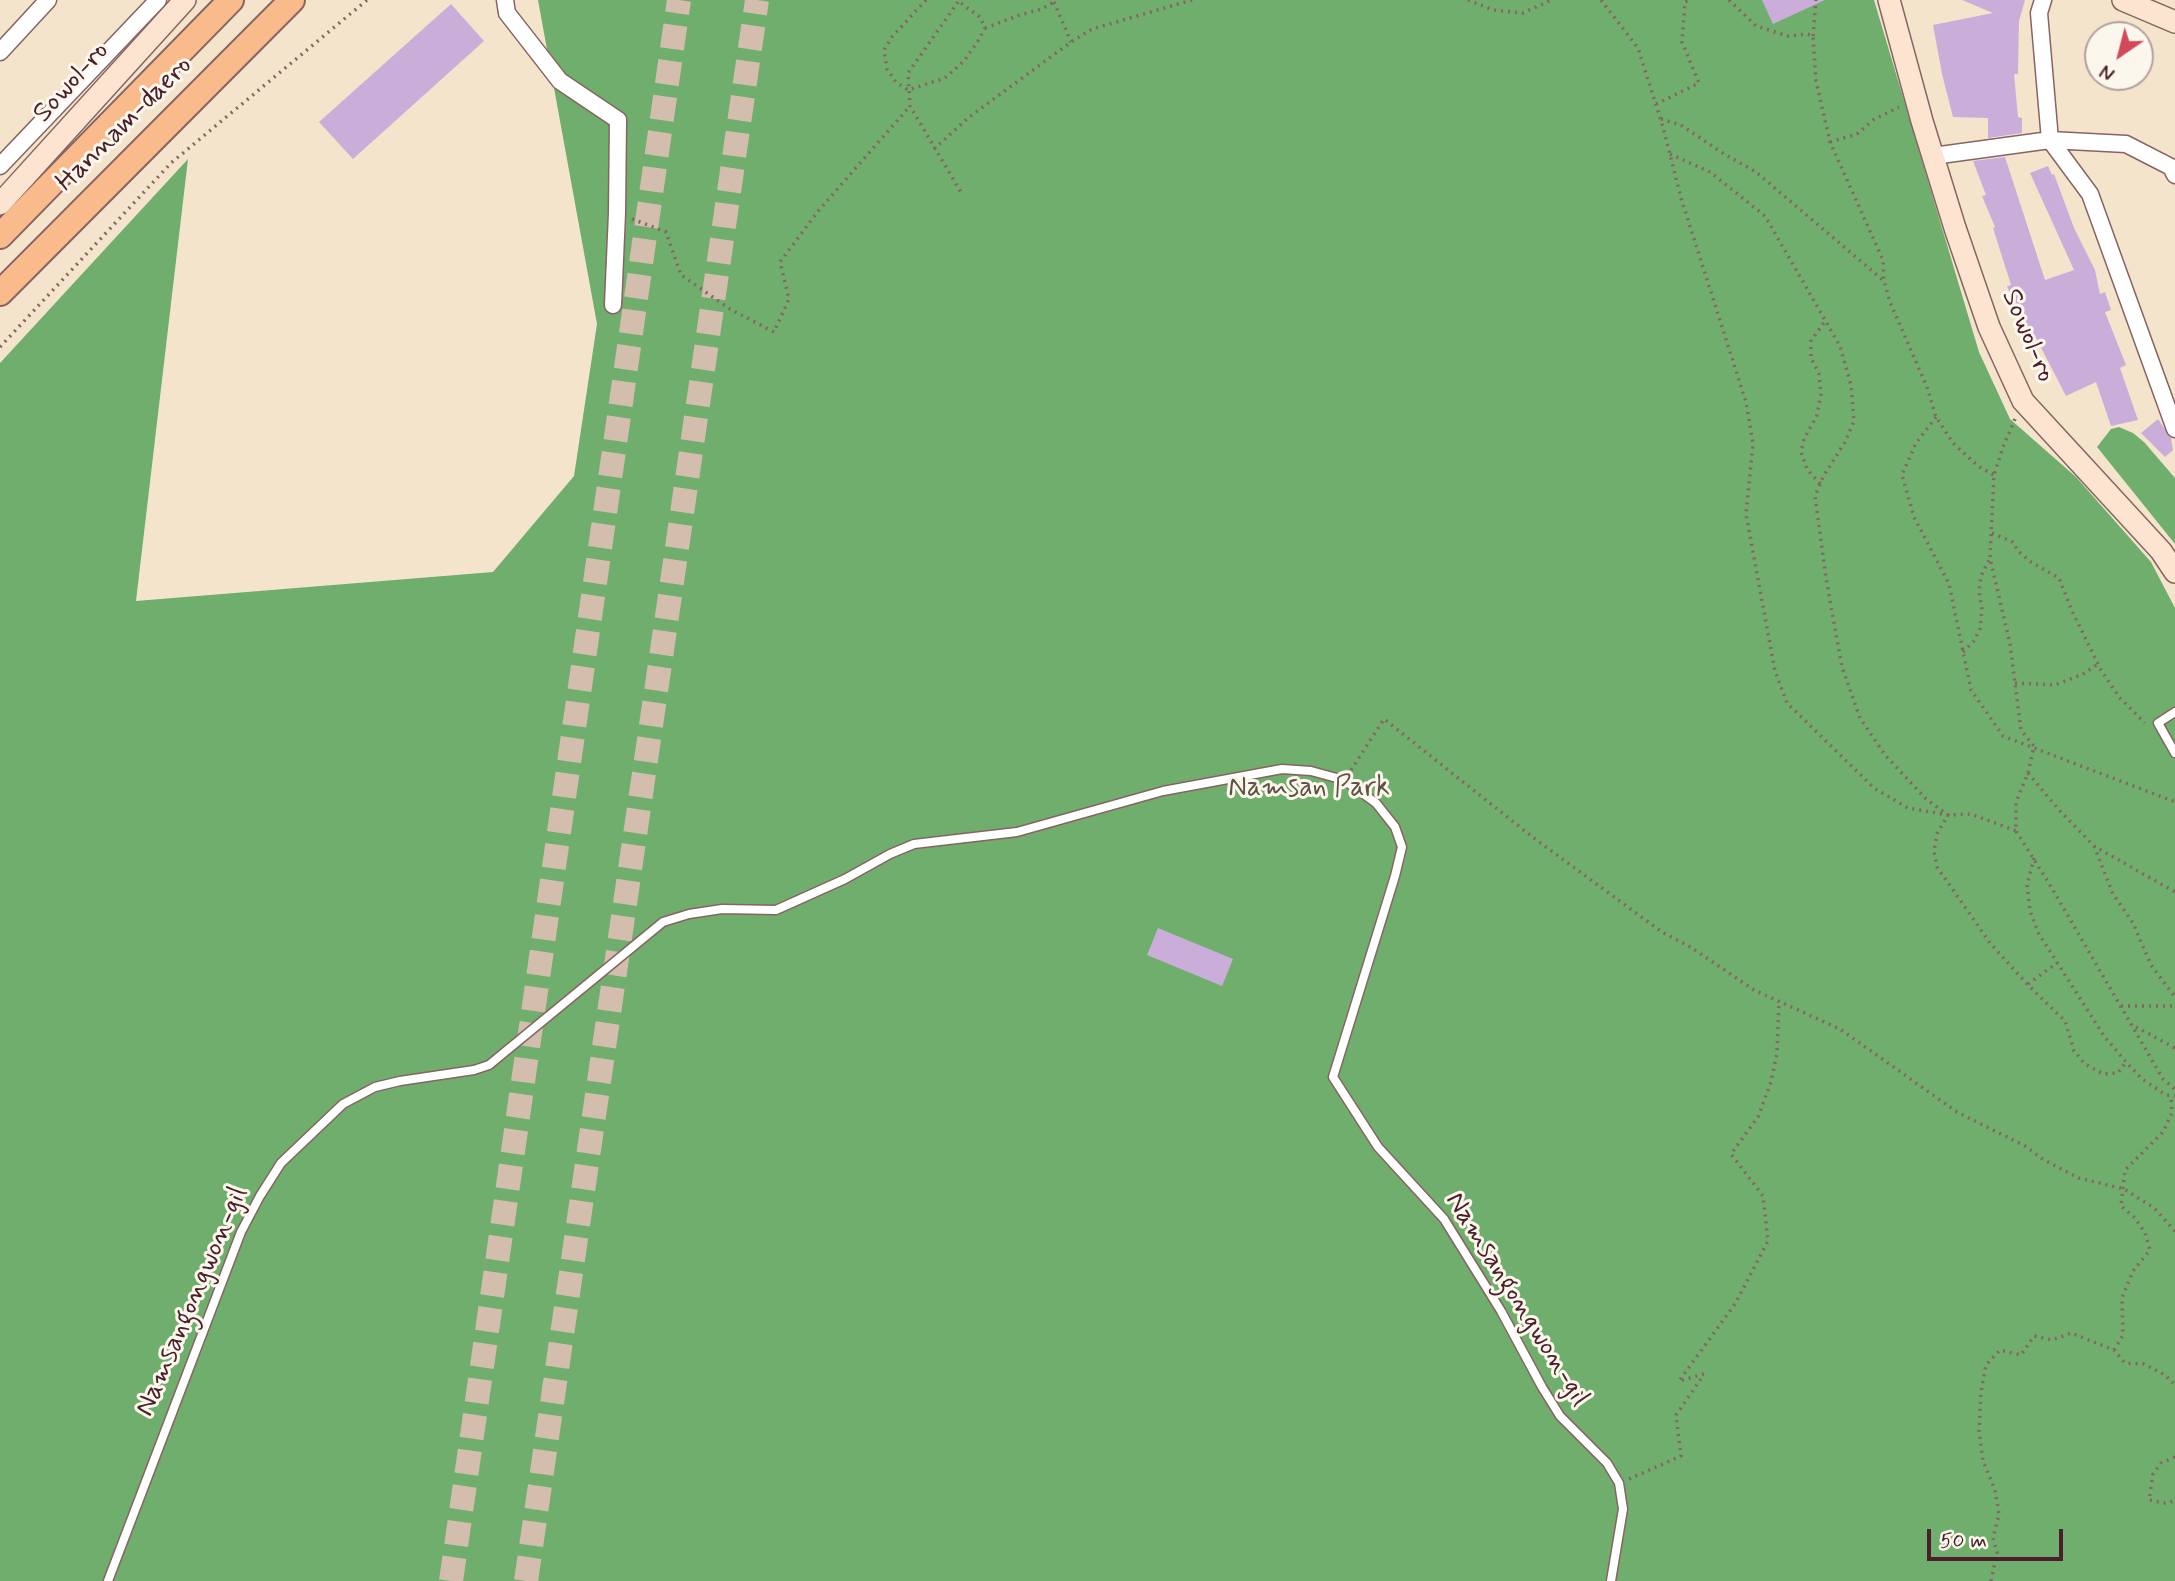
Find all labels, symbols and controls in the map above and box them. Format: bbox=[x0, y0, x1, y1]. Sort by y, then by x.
north arrow bbox=[2084, 21, 2154, 91]
street label: Sowol-ro bbox=[27, 35, 117, 131]
street label: Hannam-daero bbox=[50, 50, 200, 200]
text: N bbox=[2095, 58, 2120, 86]
street label: Sowol-ro bbox=[1992, 285, 2062, 387]
park label: Namsan Park bbox=[1228, 772, 1390, 806]
street label: Namsangongwon-gil bbox=[129, 1182, 257, 1422]
street label: Namsangongwon-gil bbox=[1437, 1187, 1595, 1413]
scale bar bbox=[1930, 1514, 2066, 1558]
text: 50 m bbox=[1940, 1527, 1987, 1555]

